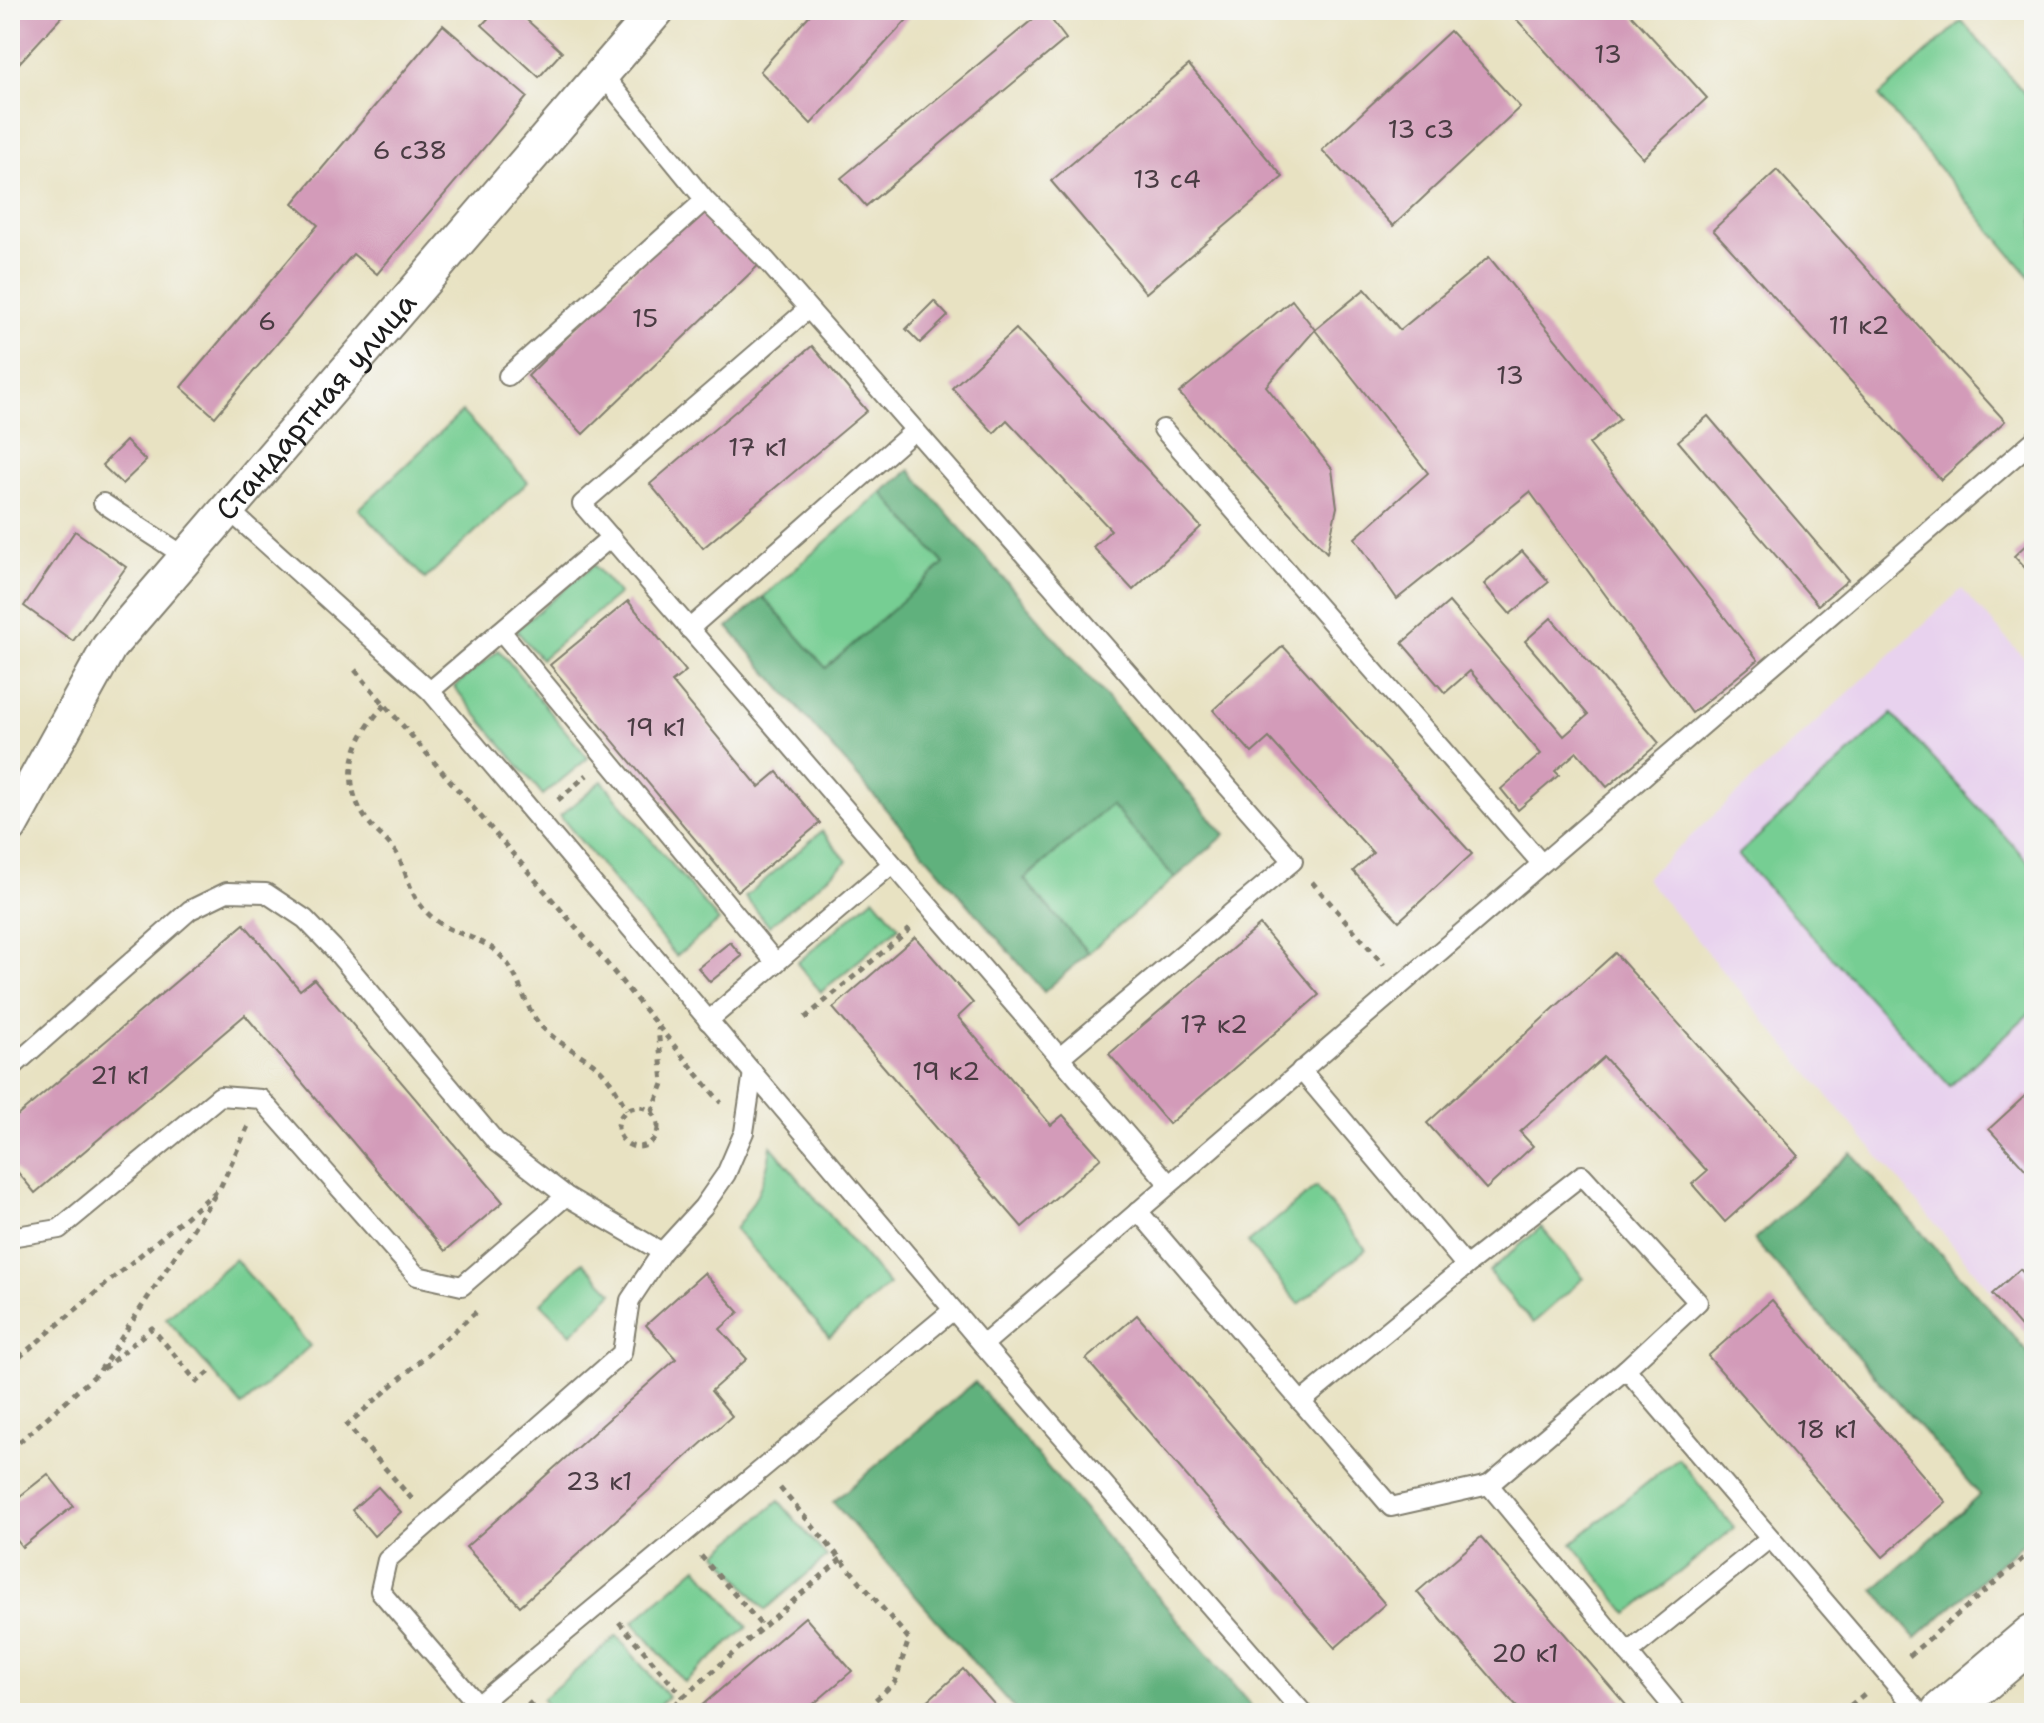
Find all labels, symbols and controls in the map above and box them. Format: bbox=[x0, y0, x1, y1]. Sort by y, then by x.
house number: 13 bbox=[1594, 36, 1622, 71]
house number: 13 с3 bbox=[1388, 111, 1454, 146]
house number: 6 с38 bbox=[373, 132, 447, 167]
house number: 13 с4 bbox=[1133, 161, 1201, 196]
street label: Стандартная улица bbox=[206, 283, 426, 529]
house number: 15 bbox=[632, 300, 658, 335]
house number: 6 bbox=[258, 303, 276, 338]
house number: 11 к2 bbox=[1829, 307, 1889, 342]
house number: 13 bbox=[1496, 357, 1524, 392]
house number: 17 к1 bbox=[728, 429, 788, 464]
house number: 19 к1 bbox=[626, 709, 686, 744]
house number: 17 к2 bbox=[1180, 1006, 1248, 1041]
house number: 19 к2 bbox=[912, 1053, 980, 1088]
house number: 21 к1 bbox=[90, 1057, 150, 1092]
house number: 18 к1 bbox=[1797, 1411, 1857, 1446]
house number: 23 к1 bbox=[565, 1463, 633, 1498]
house number: 20 к1 bbox=[1491, 1635, 1559, 1670]

